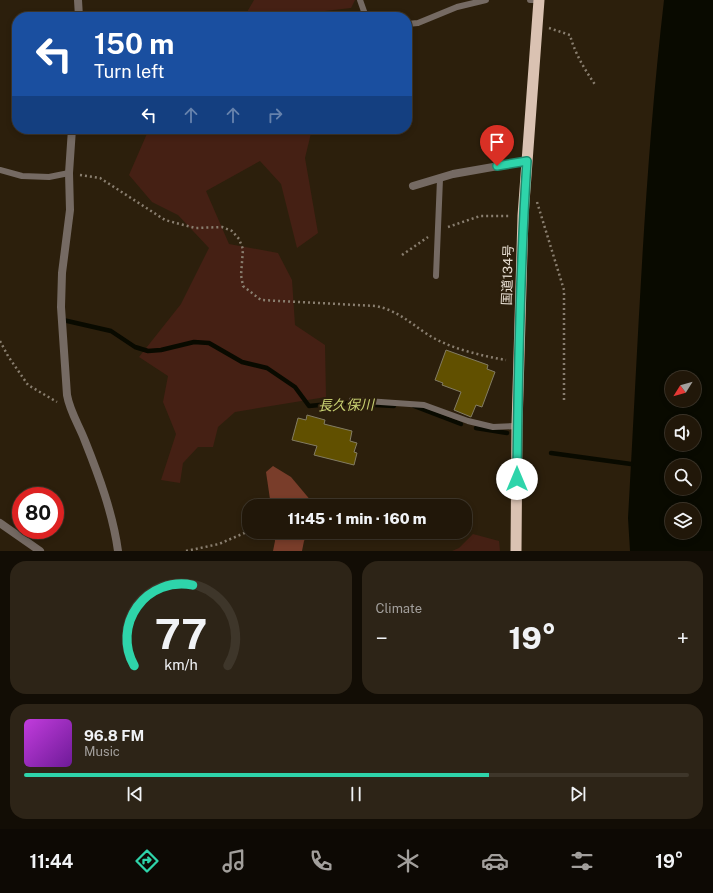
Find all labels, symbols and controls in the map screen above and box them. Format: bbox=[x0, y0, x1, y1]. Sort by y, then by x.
text: 150 m bbox=[94, 27, 174, 60]
icon: left bbox=[28, 28, 80, 80]
text: Turn left bbox=[94, 61, 164, 82]
icon: left bbox=[138, 104, 160, 126]
icon: ahead bbox=[180, 104, 202, 126]
icon: ahead bbox=[222, 104, 244, 126]
icon: right bbox=[264, 104, 286, 126]
pin bbox=[480, 125, 514, 166]
icon: arrive bbox=[486, 131, 508, 153]
street label: 国道134号 bbox=[499, 244, 516, 306]
north arrow bbox=[665, 371, 701, 407]
map controls bbox=[665, 371, 701, 539]
water label: 長久保川 bbox=[318, 396, 376, 413]
button: sound bbox=[665, 415, 701, 451]
position arrow bbox=[496, 458, 538, 500]
button: search bbox=[665, 459, 701, 495]
speed limit sign: 80 bbox=[12, 487, 64, 539]
button: layers bbox=[665, 503, 701, 539]
text: 11:45 · 1 min · 160 m bbox=[287, 510, 427, 527]
text: Climate bbox=[376, 601, 422, 616]
text: 77 bbox=[155, 608, 207, 657]
text: 19° bbox=[508, 620, 556, 656]
text: − bbox=[376, 625, 388, 651]
text: + bbox=[677, 625, 689, 651]
text: km/h bbox=[164, 655, 198, 672]
text: 96.8 FM bbox=[84, 727, 144, 744]
text: Music bbox=[84, 744, 120, 759]
icon: previous bbox=[124, 783, 146, 805]
icon: pause bbox=[345, 783, 367, 805]
icon: next bbox=[567, 783, 589, 805]
icon: directions bbox=[133, 847, 161, 875]
icon: music bbox=[220, 847, 248, 875]
icon: phone bbox=[307, 847, 335, 875]
icon: climate bbox=[394, 847, 422, 875]
icon: car bbox=[481, 847, 509, 875]
icon: filters bbox=[568, 847, 596, 875]
text: 11:44 bbox=[30, 851, 73, 872]
text: 19° bbox=[655, 851, 683, 872]

